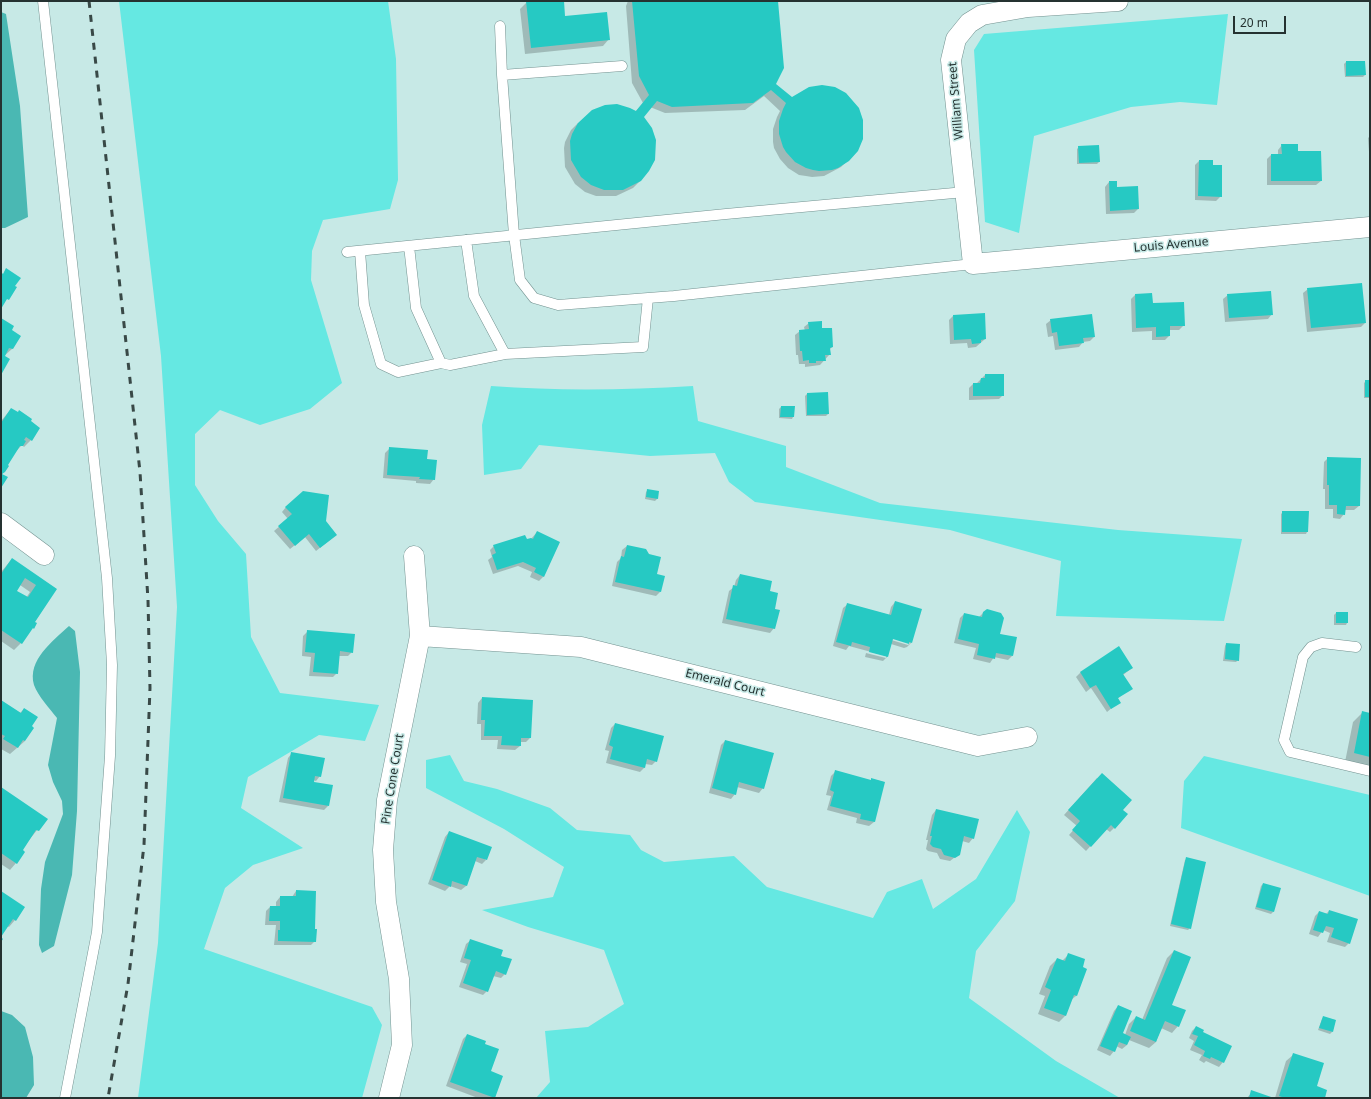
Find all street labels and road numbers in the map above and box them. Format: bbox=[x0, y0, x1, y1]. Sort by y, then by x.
street label: William Street bbox=[945, 61, 967, 141]
street label: Louis Avenue bbox=[1133, 235, 1209, 255]
street label: Emerald Court bbox=[684, 666, 766, 700]
street label: Pine Cone Court bbox=[379, 733, 407, 825]

